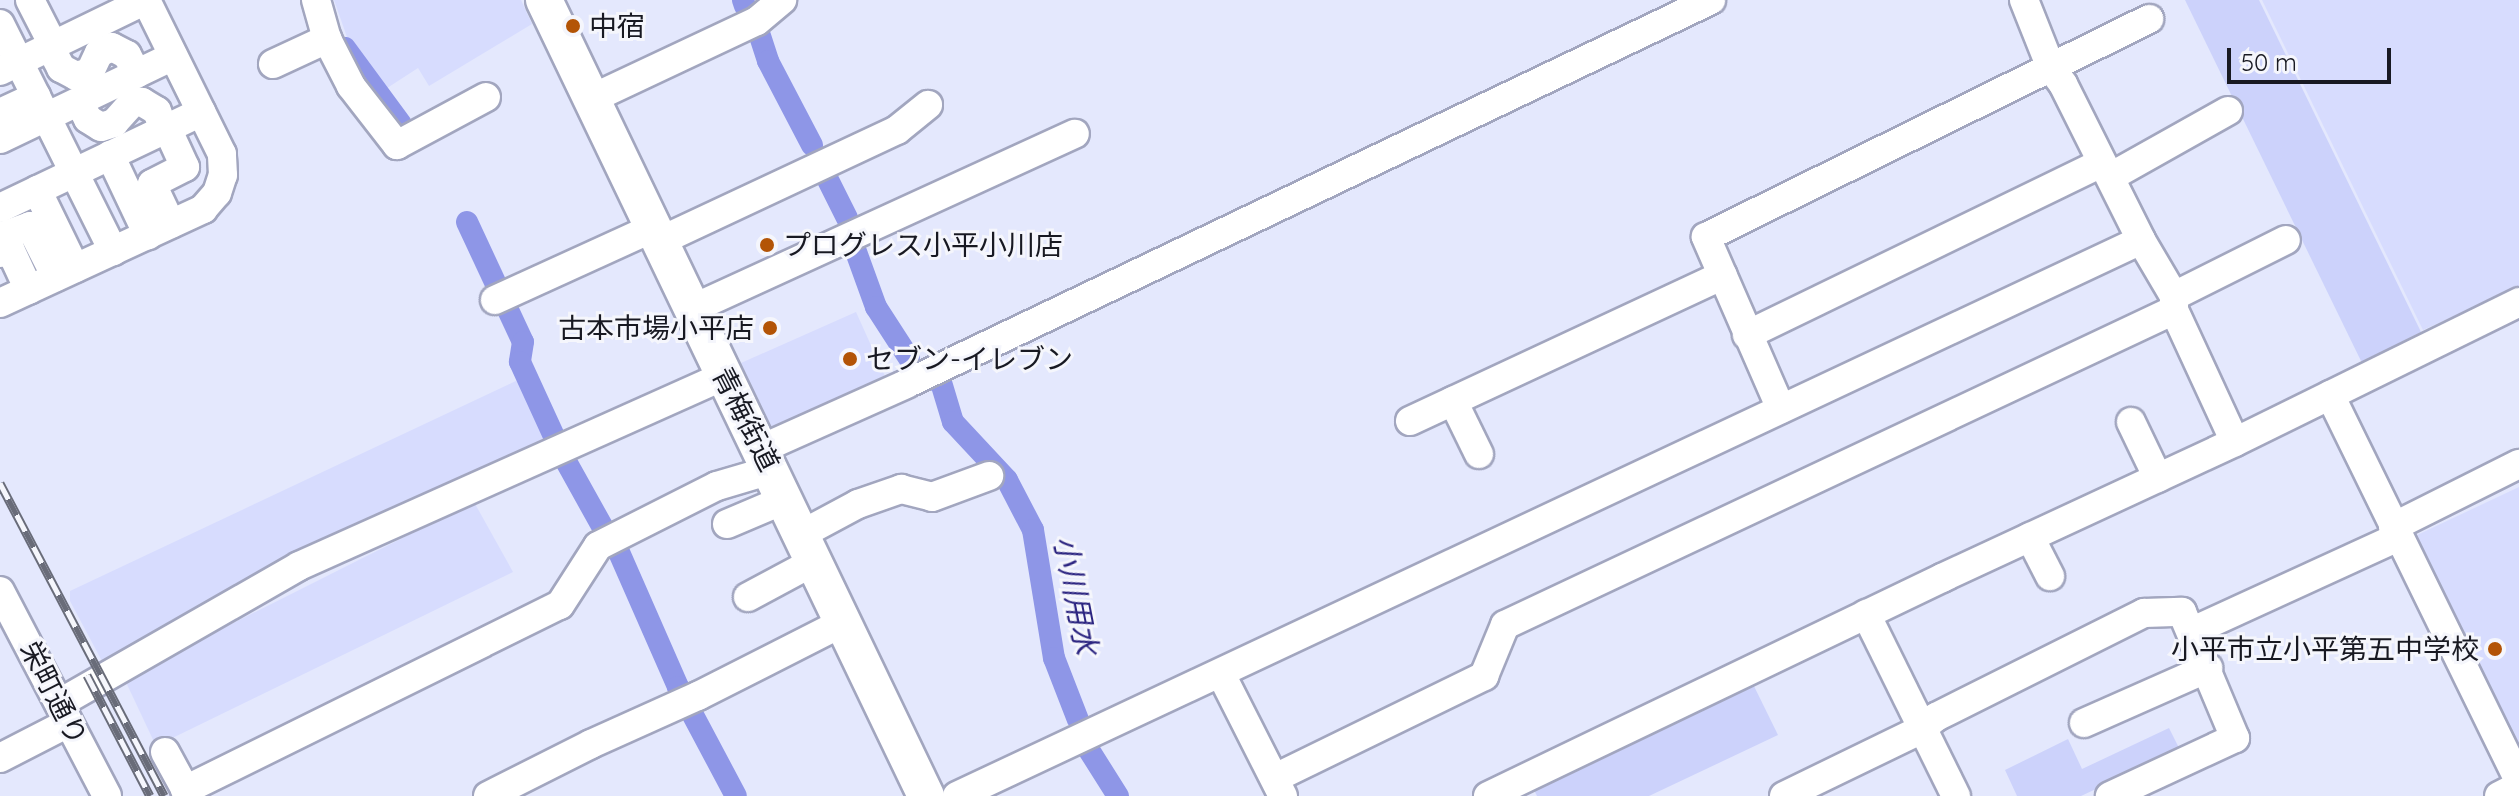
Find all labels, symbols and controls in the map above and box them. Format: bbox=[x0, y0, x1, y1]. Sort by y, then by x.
place label: 中宿 bbox=[589, 9, 645, 43]
marker: 中宿 bbox=[564, 17, 582, 35]
scale bar bbox=[2231, 32, 2395, 82]
text: 50 m bbox=[2241, 47, 2297, 77]
place label: プログレス小平小川店 bbox=[783, 228, 1063, 262]
marker: プログレス小平小川店 bbox=[758, 236, 776, 254]
place label: 古本市場小平店 bbox=[558, 311, 754, 345]
marker: 古本市場小平店 bbox=[761, 319, 779, 337]
place label: セブン-イレブン bbox=[866, 342, 1073, 376]
marker: セブン-イレブン bbox=[841, 350, 859, 368]
street label: 青梅街道 bbox=[706, 361, 786, 477]
water label: 小川用水 bbox=[1047, 533, 1105, 657]
place label: 小平市立小平第五中学校 bbox=[2171, 632, 2479, 666]
street label: 栄町通り bbox=[14, 635, 94, 751]
marker: 小平市立小平第五中学校 bbox=[2486, 640, 2504, 658]

